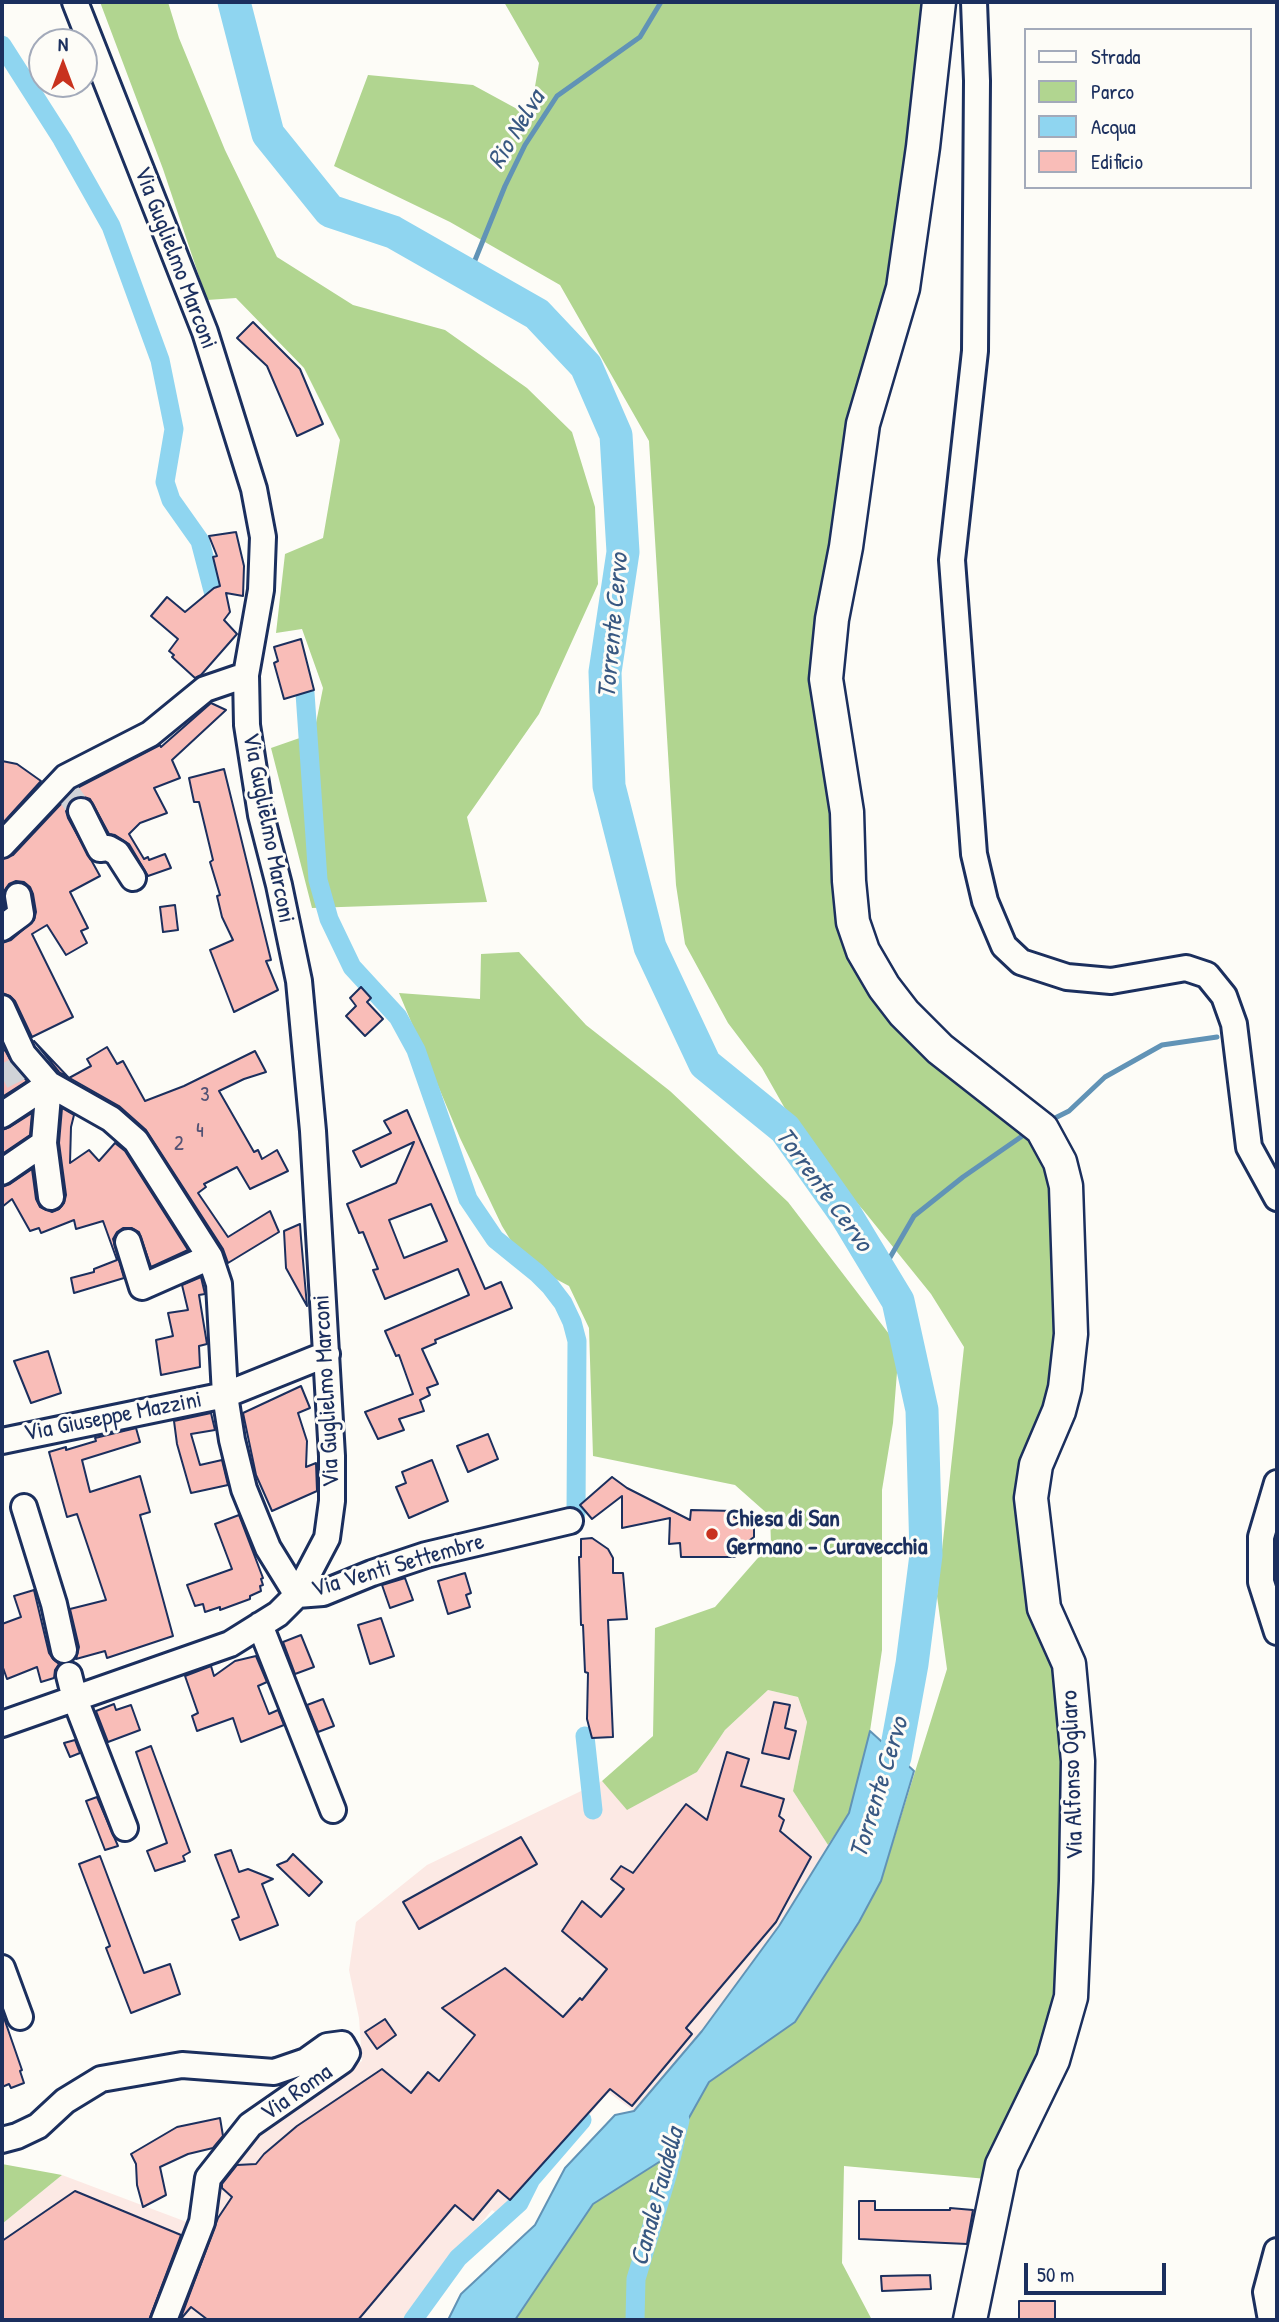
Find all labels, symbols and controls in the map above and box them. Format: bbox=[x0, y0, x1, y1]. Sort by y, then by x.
north arrow bbox=[28, 28, 98, 98]
legend bbox=[1024, 28, 1251, 189]
text: N bbox=[58, 31, 68, 57]
text: Strada bbox=[1091, 42, 1141, 71]
text: Parco bbox=[1091, 77, 1134, 106]
water label: Rio Nelva bbox=[482, 85, 552, 175]
text: Acqua bbox=[1091, 112, 1136, 141]
text: Edificio bbox=[1091, 147, 1143, 176]
street label: Via Guglielmo Marconi bbox=[127, 163, 223, 353]
water label: Torrente Cervo bbox=[592, 552, 636, 700]
street label: Via Guglielmo Marconi bbox=[235, 731, 301, 925]
house number: 3 bbox=[200, 1082, 210, 1108]
house number: 4 bbox=[196, 1118, 204, 1144]
water label: Torrente Cervo bbox=[768, 1122, 878, 1258]
house number: 2 bbox=[174, 1131, 184, 1157]
street label: Via Guglielmo Marconi bbox=[308, 1294, 346, 1488]
street label: Via Giuseppe Mazzini bbox=[22, 1386, 204, 1448]
place label: Chiesa di San Germano - Curavecchia bbox=[726, 1506, 927, 1562]
marker: Chiesa di San Germano - Curavecchia bbox=[704, 1526, 720, 1542]
street label: Via Venti Settembre bbox=[308, 1528, 488, 1604]
street label: Via Alfonso Ogliaro bbox=[1056, 1690, 1090, 1860]
water label: Torrente Cervo bbox=[844, 1714, 916, 1862]
street label: Via Roma bbox=[256, 2058, 338, 2128]
water label: Canale Faudella bbox=[625, 2124, 691, 2270]
scale bar bbox=[1027, 2248, 1169, 2292]
text: 50 m bbox=[1037, 2260, 1074, 2289]

